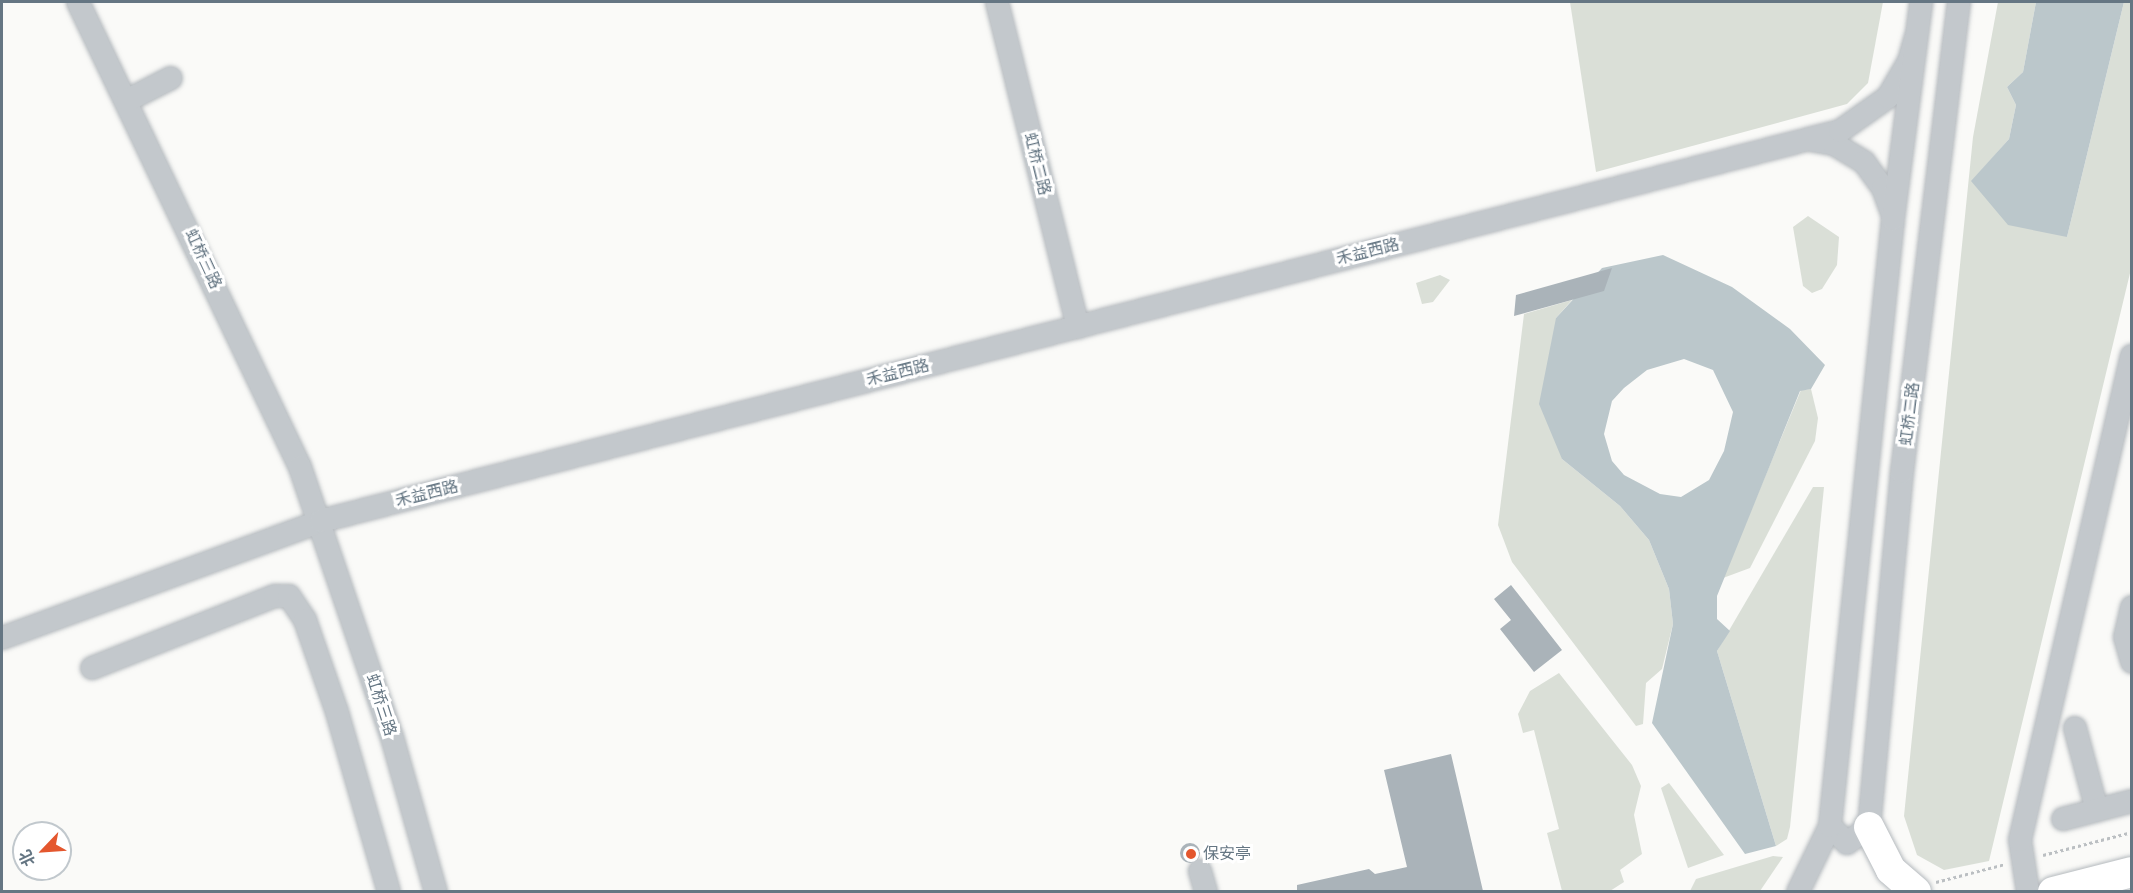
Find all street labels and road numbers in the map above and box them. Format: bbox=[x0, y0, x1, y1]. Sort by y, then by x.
street label: 虹桥二路 bbox=[1020, 131, 1054, 197]
street label: 虹桥三路 bbox=[181, 226, 225, 292]
street label: 禾益西路 bbox=[1335, 235, 1401, 269]
street label: 禾益西路 bbox=[865, 356, 931, 390]
street label: 虹桥二路 bbox=[1897, 381, 1923, 447]
street label: 禾益西路 bbox=[394, 477, 460, 511]
street label: 虹桥三路 bbox=[362, 672, 400, 738]

